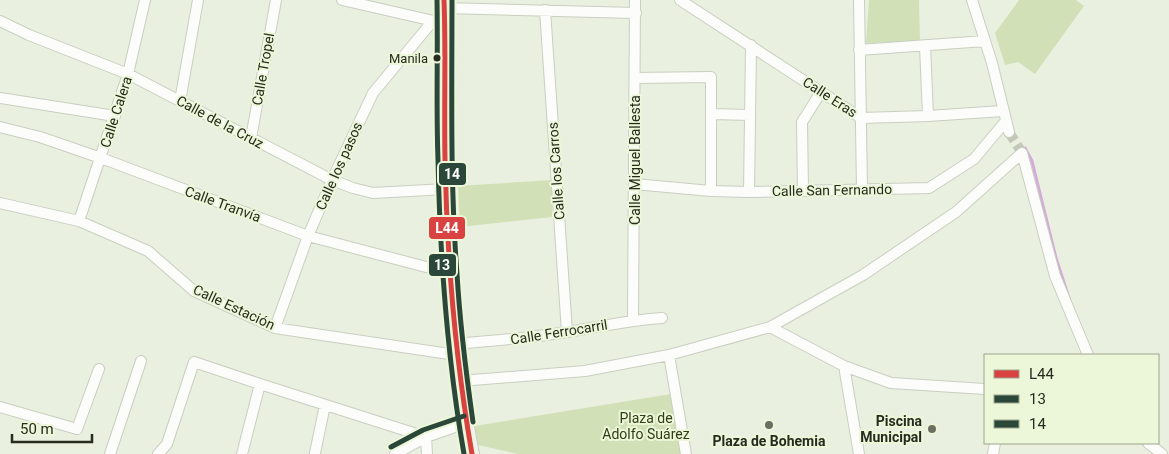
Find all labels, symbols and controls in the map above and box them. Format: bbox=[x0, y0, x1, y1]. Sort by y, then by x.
street label: Calle Tropel bbox=[249, 32, 277, 106]
place label: Manila bbox=[389, 51, 428, 66]
marker: Manila bbox=[432, 53, 442, 63]
street label: Calle Eras bbox=[800, 73, 860, 121]
street label: Calle Calera bbox=[97, 74, 135, 150]
street label: Calle de la Cruz bbox=[174, 92, 266, 152]
street label: Calle Miguel Ballesta bbox=[627, 95, 643, 225]
street label: Calle los pasos bbox=[312, 120, 366, 212]
street label: Calle los Carros bbox=[545, 122, 567, 220]
line badge: 14 bbox=[438, 162, 467, 186]
text: 14 bbox=[444, 166, 460, 182]
street label: Calle San Fernando bbox=[772, 181, 892, 199]
street label: Calle Tranvía bbox=[183, 183, 263, 225]
line badge: L44 bbox=[428, 216, 466, 240]
text: L44 bbox=[435, 220, 459, 236]
line badge: 13 bbox=[428, 253, 457, 277]
text: 13 bbox=[434, 257, 450, 273]
street label: Calle Estación bbox=[191, 281, 277, 333]
street label: Calle Ferrocarril bbox=[509, 316, 609, 348]
legend bbox=[984, 354, 1159, 444]
text: L44 bbox=[1029, 365, 1055, 383]
text: 13 bbox=[1029, 390, 1046, 408]
park label: Plaza de Adolfo Suárez bbox=[602, 410, 690, 442]
scale bar bbox=[12, 412, 92, 444]
place label: Piscina Municipal bbox=[860, 413, 923, 445]
text: 14 bbox=[1029, 415, 1046, 433]
marker: Plaza de Bohemia bbox=[763, 419, 775, 431]
text: 50 m bbox=[20, 420, 54, 438]
marker: Piscina Municipal bbox=[926, 423, 938, 435]
place label: Plaza de Bohemia bbox=[713, 433, 826, 449]

